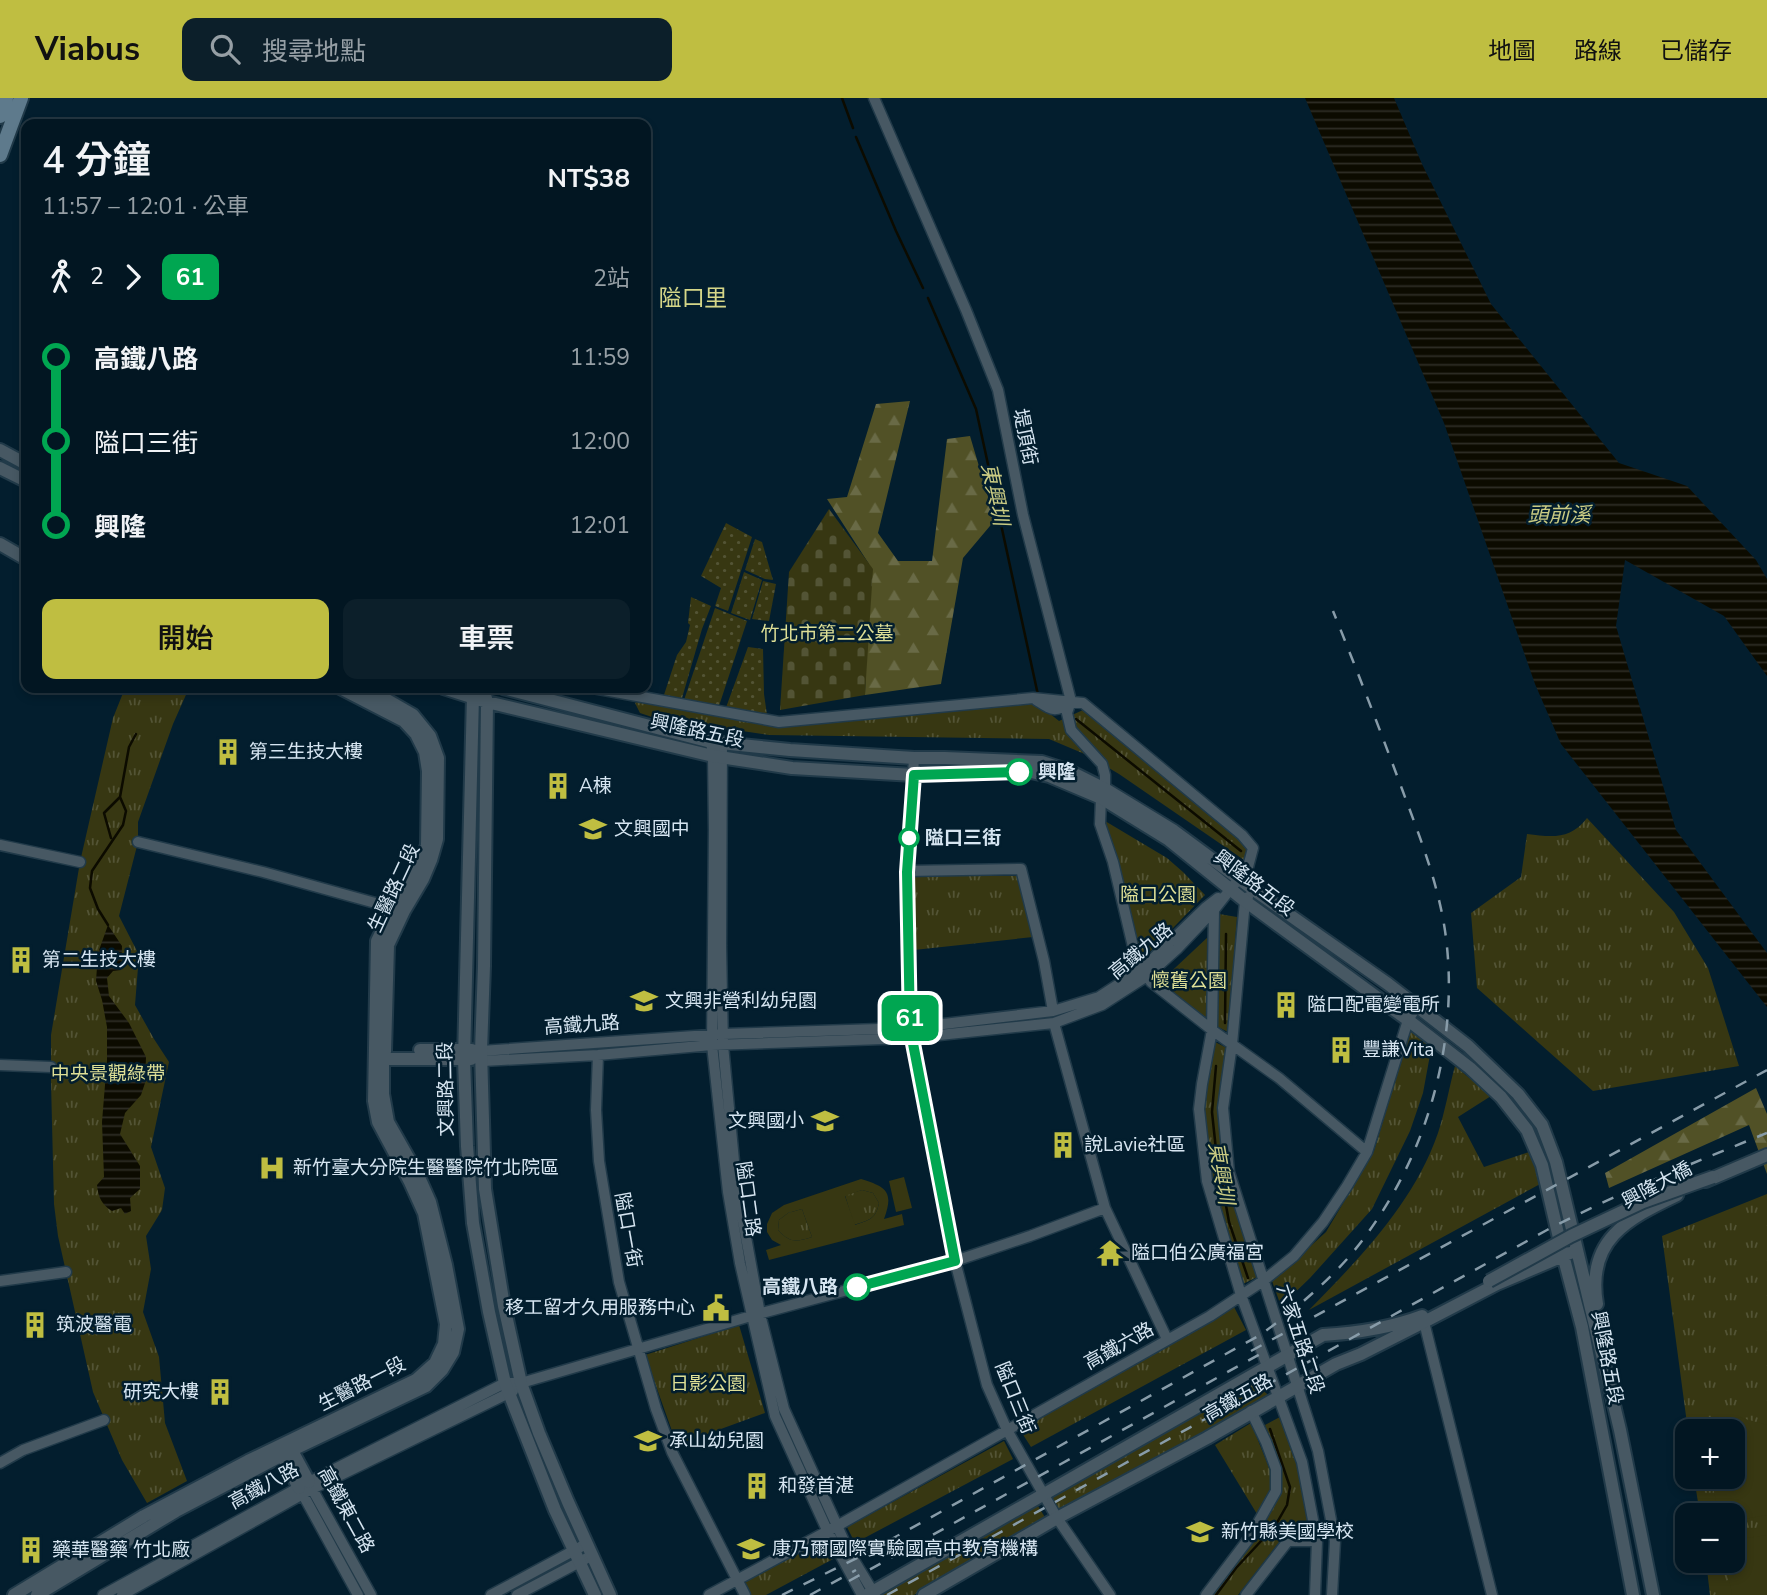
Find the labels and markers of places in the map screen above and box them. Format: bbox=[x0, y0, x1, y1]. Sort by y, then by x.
building icon: 第三生技大樓 bbox=[213, 737, 243, 767]
place label: 第三生技大樓 bbox=[249, 739, 363, 765]
marker: 興隆 bbox=[1006, 759, 1032, 785]
place label: 興隆 bbox=[1038, 759, 1076, 785]
building icon: A棟 bbox=[543, 771, 573, 801]
place label: A棟 bbox=[579, 773, 612, 799]
school or university icon: 文興國中 bbox=[578, 814, 608, 844]
place label: 文興國中 bbox=[614, 816, 690, 842]
place label: 隘口三街 bbox=[925, 825, 1001, 851]
marker: 隘口三街 bbox=[899, 828, 919, 848]
building icon: 第二生技大樓 bbox=[6, 945, 36, 975]
place label: 第二生技大樓 bbox=[42, 947, 156, 973]
school or university icon: 文興非營利幼兒園 bbox=[629, 986, 659, 1016]
place label: 文興非營利幼兒園 bbox=[665, 988, 817, 1014]
building icon: 隘口配電變電所 bbox=[1271, 990, 1301, 1020]
place label: 隘口配電變電所 bbox=[1307, 992, 1440, 1018]
building icon: 豐謙Vita bbox=[1326, 1035, 1356, 1065]
place label: 豐謙Vita bbox=[1362, 1037, 1434, 1063]
school or university icon: 文興國小 bbox=[810, 1106, 840, 1136]
place label: 文興國小 bbox=[728, 1108, 804, 1134]
building icon: 說Lavie社區 bbox=[1048, 1130, 1078, 1160]
place label: 說Lavie社區 bbox=[1084, 1132, 1186, 1158]
hospital icon: 新竹臺大分院生醫醫院竹北院區 bbox=[257, 1153, 287, 1183]
place label: 新竹臺大分院生醫醫院竹北院區 bbox=[293, 1155, 559, 1181]
temple icon: 隘口伯公廣福宮 bbox=[1095, 1238, 1125, 1268]
place label: 隘口伯公廣福宮 bbox=[1131, 1240, 1264, 1266]
place label: 高鐵八路 bbox=[762, 1274, 838, 1300]
marker: 高鐵八路 bbox=[844, 1274, 870, 1300]
public building icon: 移工留才久用服務中心 bbox=[701, 1293, 731, 1323]
place label: 移工留才久用服務中心 bbox=[505, 1295, 695, 1321]
building icon: 筑波醫電 bbox=[20, 1310, 50, 1340]
place label: 筑波醫電 bbox=[56, 1312, 132, 1338]
building icon: 研究大樓 bbox=[205, 1377, 235, 1407]
place label: 研究大樓 bbox=[123, 1379, 199, 1405]
school or university icon: 承山幼兒園 bbox=[633, 1426, 663, 1456]
place label: 承山幼兒園 bbox=[669, 1428, 764, 1454]
building icon: 和發首湛 bbox=[742, 1471, 772, 1501]
place label: 和發首湛 bbox=[778, 1473, 854, 1499]
school or university icon: 新竹縣美國學校 bbox=[1185, 1517, 1215, 1547]
place label: 新竹縣美國學校 bbox=[1221, 1519, 1354, 1545]
school or university icon: 康乃爾國際實驗國高中教育機構 bbox=[736, 1534, 766, 1564]
building icon: 藥華醫藥 竹北廠 bbox=[16, 1535, 46, 1565]
place label: 康乃爾國際實驗國高中教育機構 bbox=[772, 1536, 1038, 1562]
place label: 藥華醫藥 竹北廠 bbox=[52, 1537, 190, 1563]

